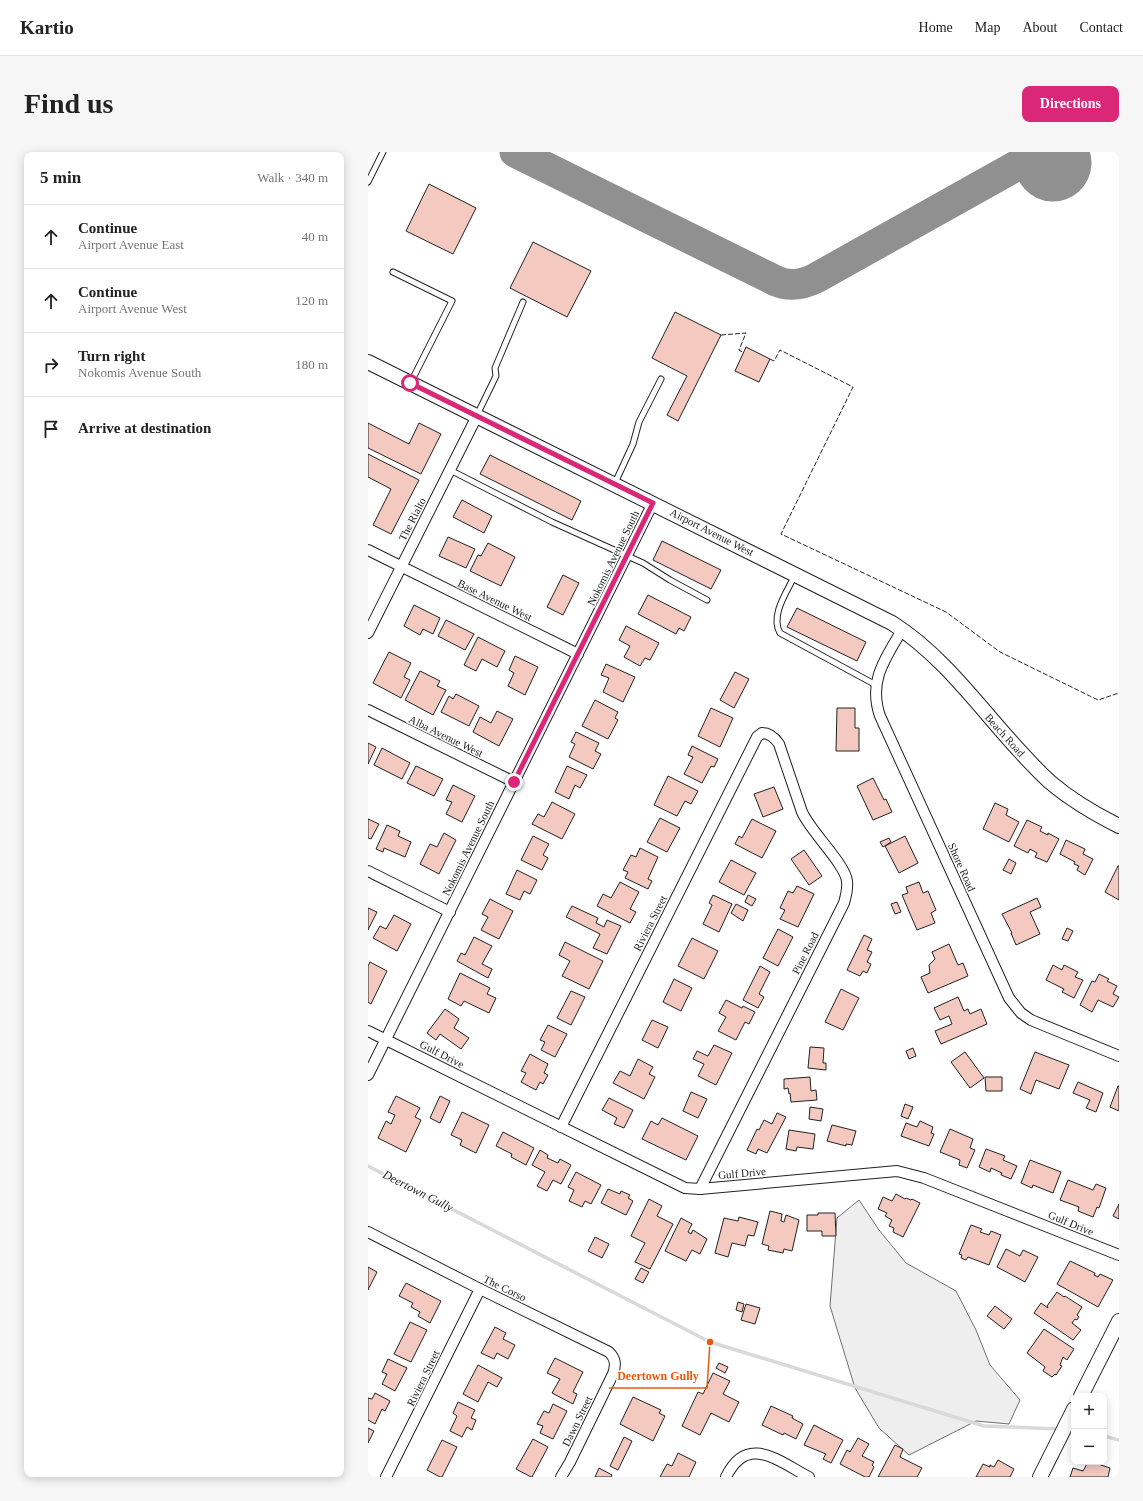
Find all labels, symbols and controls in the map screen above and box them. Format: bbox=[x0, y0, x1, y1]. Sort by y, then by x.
text: Kartio bbox=[20, 17, 74, 38]
text: Home bbox=[919, 20, 953, 35]
text: Map bbox=[975, 20, 1000, 35]
text: About bbox=[1022, 20, 1057, 35]
text: Contact bbox=[1079, 20, 1123, 35]
button: Directions bbox=[1022, 86, 1119, 122]
text: Find us bbox=[24, 88, 114, 119]
text: 5 min bbox=[40, 168, 81, 187]
text: Walk · 340 m bbox=[257, 170, 328, 185]
text: Continue bbox=[78, 220, 137, 236]
icon: ahead bbox=[40, 226, 62, 248]
text: 40 m bbox=[302, 229, 328, 244]
text: Airport Avenue East bbox=[78, 237, 184, 252]
text: Continue bbox=[78, 284, 137, 300]
icon: ahead bbox=[40, 290, 62, 312]
text: 120 m bbox=[295, 293, 328, 308]
text: Airport Avenue West bbox=[78, 301, 187, 316]
text: Turn right bbox=[78, 348, 145, 364]
icon: right bbox=[40, 354, 62, 376]
text: 180 m bbox=[295, 357, 328, 372]
text: Nokomis Avenue South bbox=[78, 365, 201, 380]
route start bbox=[401, 374, 419, 392]
icon: arrive bbox=[40, 418, 62, 440]
text: Arrive at destination bbox=[78, 420, 211, 436]
street label: The Rialto bbox=[396, 495, 428, 543]
street label: Airport Avenue West bbox=[668, 506, 756, 558]
street label: Nokomis Avenue South bbox=[585, 508, 641, 608]
street label: Base Avenue West bbox=[456, 577, 534, 623]
street label: Beach Road bbox=[983, 711, 1028, 759]
street label: Alba Avenue West bbox=[407, 713, 485, 759]
route end bbox=[505, 773, 523, 791]
street label: Nokomis Avenue South bbox=[440, 798, 496, 898]
street label: Shore Road bbox=[946, 841, 978, 893]
street label: Riviera Street bbox=[631, 893, 669, 953]
street label: Pine Road bbox=[789, 930, 821, 976]
street label: Gulf Drive bbox=[418, 1038, 466, 1070]
street label: Gulf Drive bbox=[718, 1165, 767, 1181]
water label: Deertown Gully bbox=[380, 1167, 456, 1215]
street label: Gulf Drive bbox=[1047, 1208, 1096, 1238]
street label: The Corso bbox=[482, 1272, 529, 1304]
street label: Riviera Street bbox=[404, 1348, 442, 1408]
callout: Deertown Gully bbox=[609, 1364, 707, 1388]
text: Deertown Gully bbox=[617, 1369, 699, 1383]
map controls bbox=[1071, 1393, 1107, 1465]
button: + bbox=[1071, 1393, 1107, 1429]
street label: Dawn Street bbox=[560, 1394, 594, 1448]
button: − bbox=[1071, 1429, 1107, 1465]

